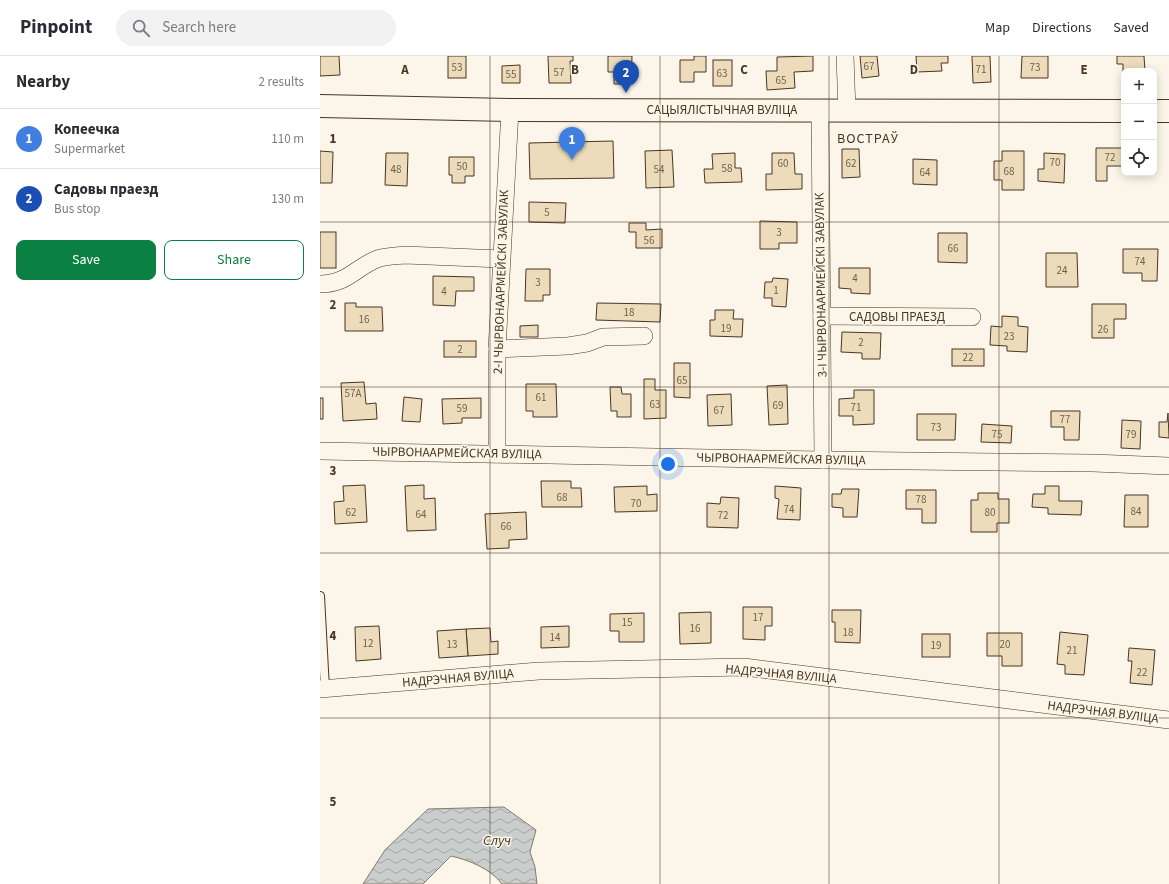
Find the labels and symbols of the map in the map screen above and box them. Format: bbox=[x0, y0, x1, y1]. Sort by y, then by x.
house number: 67 bbox=[864, 59, 874, 74]
house number: 53 bbox=[452, 60, 462, 75]
pin: 2 bbox=[613, 60, 639, 93]
house number: 73 bbox=[1030, 60, 1040, 75]
text: A bbox=[400, 61, 409, 79]
text: B bbox=[571, 61, 579, 79]
text: C bbox=[740, 61, 748, 79]
text: D bbox=[910, 61, 918, 79]
text: E bbox=[1080, 61, 1088, 79]
house number: 71 bbox=[976, 62, 986, 77]
house number: 57 bbox=[554, 65, 564, 80]
house number: 63 bbox=[717, 66, 727, 81]
house number: 55 bbox=[506, 67, 516, 82]
house number: 65 bbox=[776, 73, 786, 88]
street label: САЦЫЯЛІСТЫЧНАЯ ВУЛІЦА bbox=[647, 101, 798, 119]
pin: 1 bbox=[559, 127, 585, 160]
district label: ВОСТРАЎ bbox=[837, 129, 899, 149]
text: 1 bbox=[330, 130, 337, 148]
house number: 72 bbox=[1105, 150, 1115, 165]
house number: 70 bbox=[1050, 155, 1060, 170]
house number: 60 bbox=[778, 156, 788, 171]
house number: 62 bbox=[846, 156, 856, 171]
house number: 50 bbox=[457, 159, 467, 174]
house number: 58 bbox=[722, 161, 733, 176]
house number: 48 bbox=[391, 162, 402, 177]
house number: 54 bbox=[654, 162, 665, 177]
house number: 68 bbox=[1004, 164, 1015, 179]
house number: 64 bbox=[920, 165, 931, 180]
street label: 2-І ЧЫРВОНААРМЕЙСКІ ЗАВУЛАК bbox=[489, 189, 513, 375]
street label: 3-І ЧЫРВОНААРМЕЙСКІ ЗАВУЛАК bbox=[810, 192, 832, 377]
house number: 5 bbox=[544, 205, 550, 220]
house number: 3 bbox=[776, 225, 782, 240]
house number: 56 bbox=[644, 233, 655, 248]
house number: 66 bbox=[948, 241, 959, 256]
house number: 74 bbox=[1135, 254, 1146, 269]
house number: 24 bbox=[1057, 263, 1068, 278]
house number: 4 bbox=[852, 271, 858, 286]
house number: 3 bbox=[535, 275, 541, 290]
house number: 1 bbox=[773, 283, 779, 298]
house number: 4 bbox=[441, 284, 447, 299]
text: 2 bbox=[330, 296, 337, 314]
house number: 18 bbox=[624, 305, 635, 320]
street label: САДОВЫ ПРАЕЗД bbox=[849, 308, 945, 326]
house number: 16 bbox=[359, 312, 370, 327]
house number: 19 bbox=[721, 321, 731, 336]
house number: 26 bbox=[1098, 322, 1109, 337]
house number: 23 bbox=[1004, 329, 1014, 344]
house number: 2 bbox=[858, 335, 864, 350]
house number: 2 bbox=[457, 342, 463, 357]
house number: 22 bbox=[963, 350, 973, 365]
house number: 65 bbox=[677, 373, 687, 388]
house number: 57А bbox=[345, 386, 361, 401]
house number: 61 bbox=[536, 390, 546, 405]
house number: 63 bbox=[650, 397, 660, 412]
house number: 69 bbox=[773, 398, 783, 413]
house number: 71 bbox=[851, 400, 861, 415]
house number: 59 bbox=[457, 401, 467, 416]
house number: 67 bbox=[714, 403, 724, 418]
house number: 77 bbox=[1060, 412, 1070, 427]
house number: 73 bbox=[931, 420, 941, 435]
house number: 75 bbox=[992, 427, 1002, 442]
house number: 79 bbox=[1126, 427, 1136, 442]
street label: ЧЫРВОНААРМЕЙСКАЯ ВУЛІЦА bbox=[372, 443, 543, 463]
street label: ЧЫРВОНААРМЕЙСКАЯ ВУЛІЦА bbox=[696, 449, 867, 469]
your location bbox=[658, 454, 678, 474]
text: 3 bbox=[330, 462, 337, 480]
house number: 68 bbox=[557, 490, 568, 505]
house number: 78 bbox=[916, 492, 927, 507]
house number: 70 bbox=[631, 496, 641, 511]
house number: 74 bbox=[784, 502, 795, 517]
house number: 84 bbox=[1131, 504, 1142, 519]
house number: 62 bbox=[346, 505, 356, 520]
house number: 80 bbox=[985, 505, 995, 520]
house number: 64 bbox=[416, 507, 427, 522]
house number: 72 bbox=[718, 508, 728, 523]
house number: 66 bbox=[501, 519, 512, 534]
house number: 17 bbox=[753, 610, 763, 625]
house number: 15 bbox=[622, 615, 632, 630]
house number: 16 bbox=[690, 621, 701, 636]
house number: 18 bbox=[843, 625, 854, 640]
text: 4 bbox=[330, 627, 337, 645]
house number: 14 bbox=[550, 630, 561, 645]
house number: 12 bbox=[363, 636, 373, 651]
house number: 13 bbox=[447, 637, 457, 652]
house number: 20 bbox=[1000, 637, 1010, 652]
house number: 19 bbox=[931, 638, 941, 653]
house number: 21 bbox=[1067, 643, 1077, 658]
street label: НАДРЭЧНАЯ ВУЛІЦА bbox=[724, 660, 838, 688]
street label: НАДРЭЧНАЯ ВУЛІЦА bbox=[401, 664, 515, 692]
house number: 22 bbox=[1137, 665, 1147, 680]
street label: НАДРЭЧНАЯ ВУЛІЦА bbox=[1046, 696, 1161, 728]
text: 5 bbox=[330, 793, 337, 811]
water label: Случ bbox=[483, 831, 511, 851]

